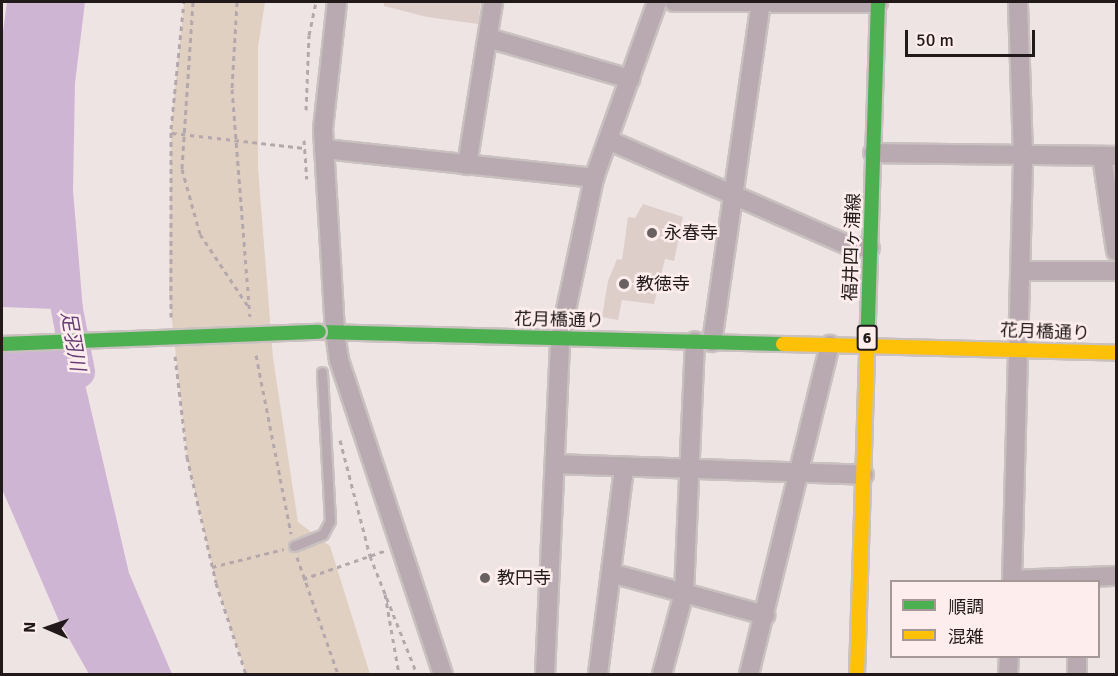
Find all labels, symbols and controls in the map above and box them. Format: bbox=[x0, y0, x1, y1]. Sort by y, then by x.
scale bar bbox=[908, 18, 1038, 56]
text: 50 m bbox=[916, 29, 954, 51]
street label: 福井四ヶ浦線 bbox=[839, 193, 865, 301]
place label: 永春寺 bbox=[664, 222, 718, 244]
marker: 永春寺 bbox=[645, 226, 659, 240]
place label: 教徳寺 bbox=[636, 273, 690, 295]
marker: 教徳寺 bbox=[617, 277, 631, 291]
street label: 花月橋通り bbox=[514, 308, 604, 332]
water label: 足羽川 bbox=[56, 309, 90, 373]
street label: 花月橋通り bbox=[1000, 320, 1090, 344]
road number: 6 bbox=[856, 325, 878, 351]
place label: 教円寺 bbox=[497, 567, 551, 589]
marker: 教円寺 bbox=[478, 571, 492, 585]
legend bbox=[890, 580, 1100, 658]
text: 順調 bbox=[948, 596, 984, 618]
north arrow bbox=[18, 598, 78, 658]
text: N bbox=[20, 621, 40, 633]
text: 混雑 bbox=[948, 626, 984, 648]

